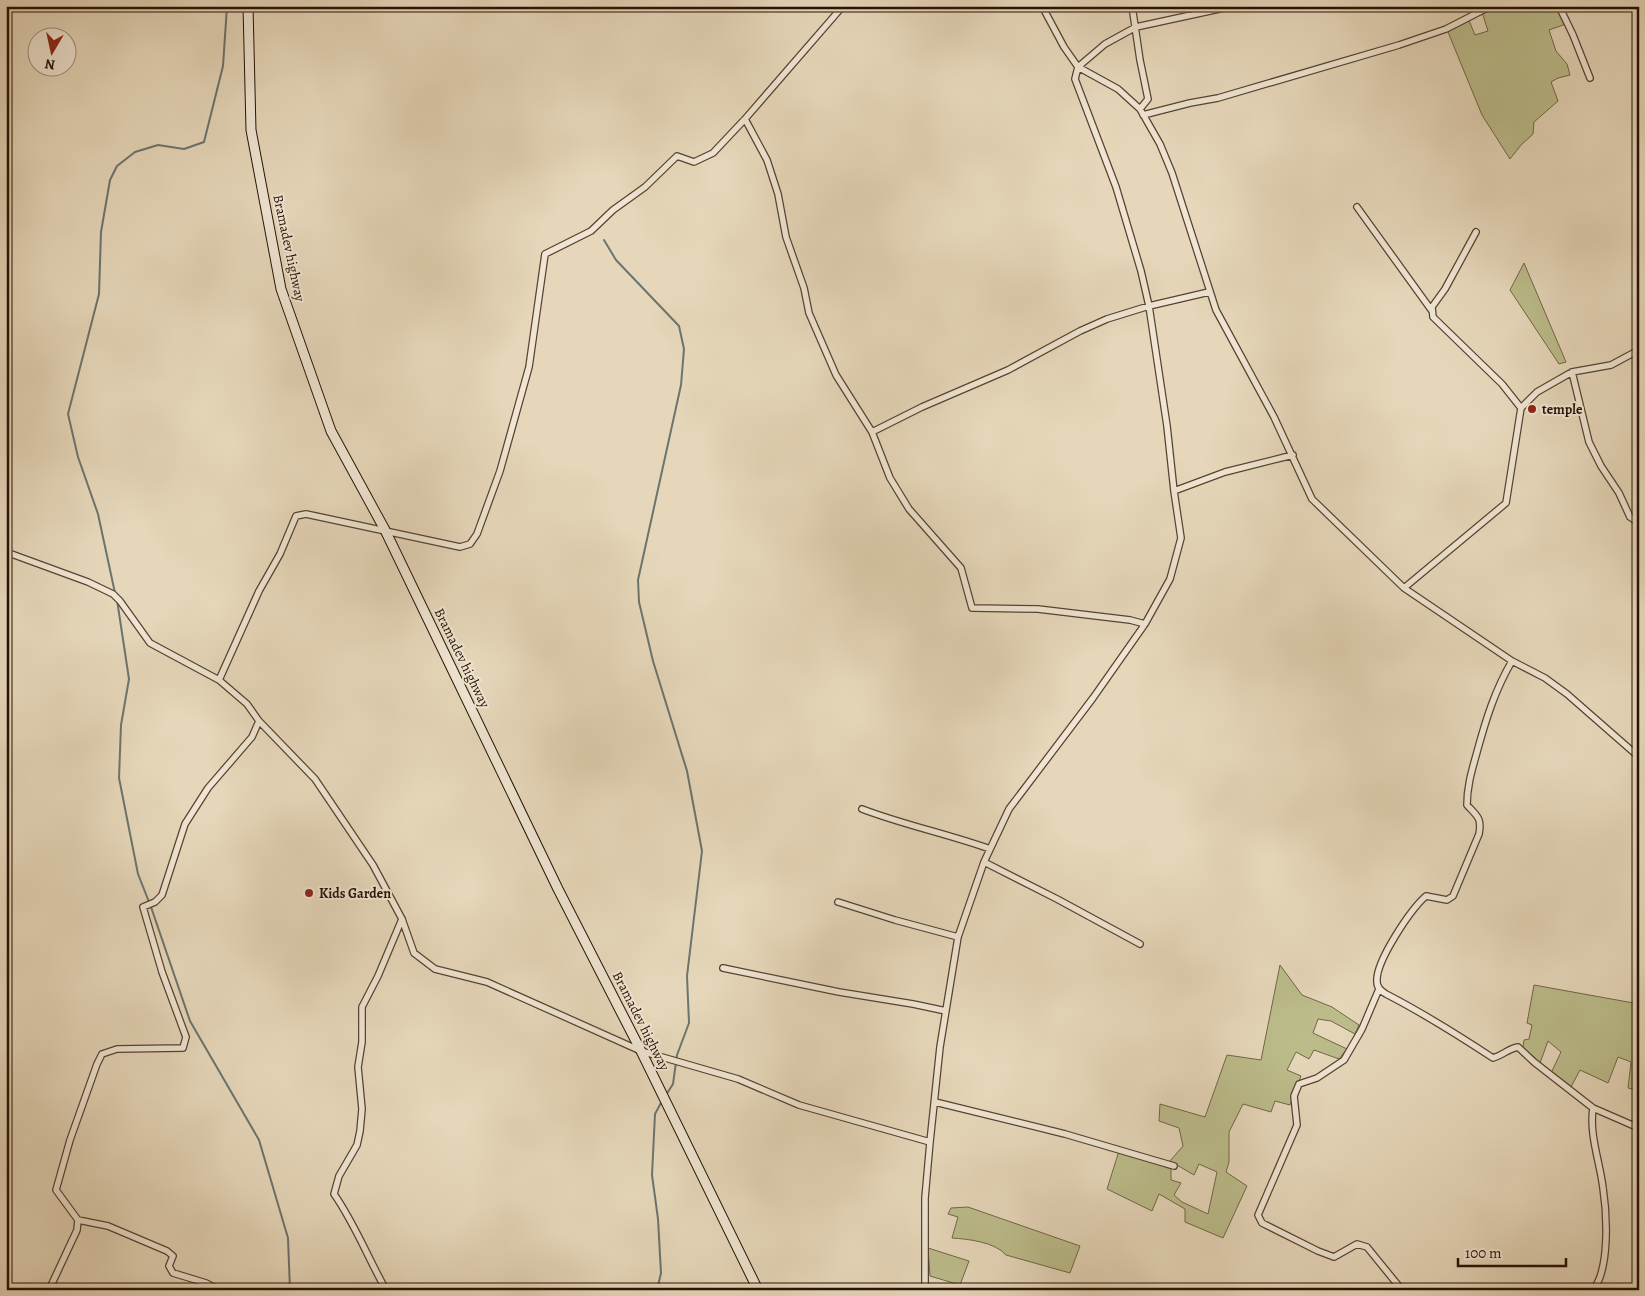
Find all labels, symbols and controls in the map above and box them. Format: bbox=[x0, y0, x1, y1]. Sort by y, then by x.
north arrow bbox=[28, 28, 78, 78]
text: N bbox=[44, 54, 57, 75]
street label: Bramadev highway bbox=[268, 193, 310, 304]
place label: temple bbox=[1542, 400, 1583, 419]
marker: temple bbox=[1526, 403, 1538, 415]
street label: Bramadev highway bbox=[430, 605, 495, 712]
place label: Kids Garden bbox=[319, 884, 391, 903]
marker: Kids Garden bbox=[303, 887, 315, 899]
street label: Bramadev highway bbox=[608, 968, 674, 1074]
scale bar bbox=[1458, 1236, 1565, 1268]
text: 100 m bbox=[1465, 1243, 1502, 1263]

